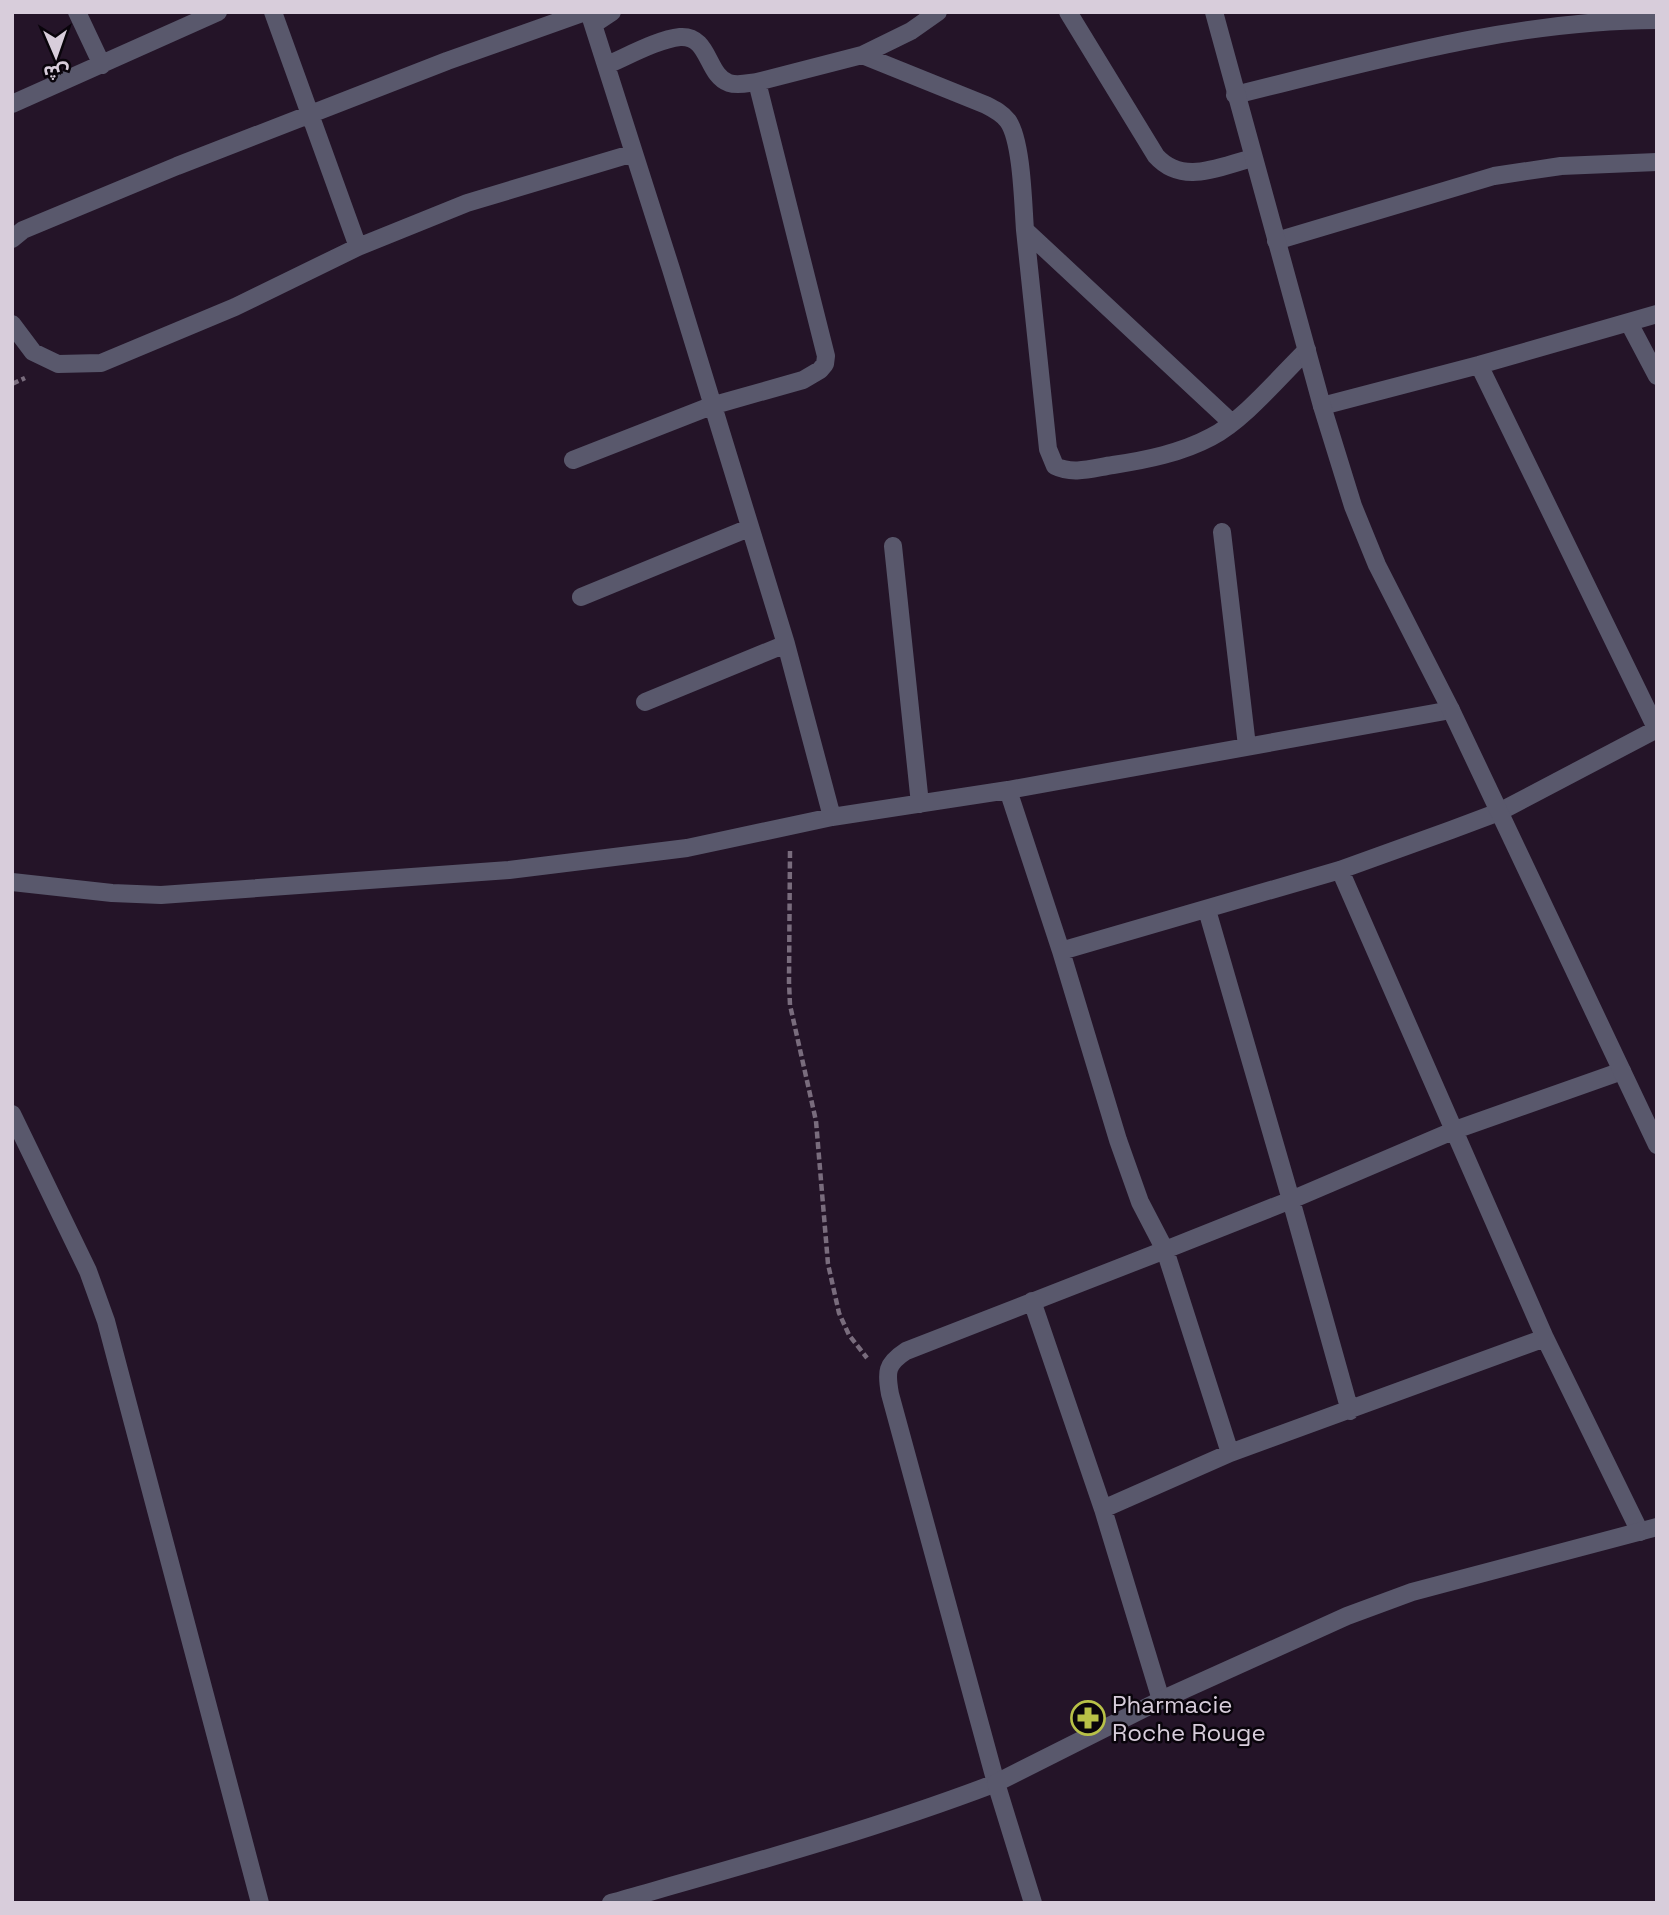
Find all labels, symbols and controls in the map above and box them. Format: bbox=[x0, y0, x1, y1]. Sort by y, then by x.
north arrow bbox=[21, 21, 91, 91]
text: ش bbox=[43, 60, 70, 85]
place label: Pharmacie Roche Rouge bbox=[1112, 1689, 1266, 1748]
pharmacy icon: Pharmacie Roche Rouge bbox=[1069, 1699, 1107, 1737]

